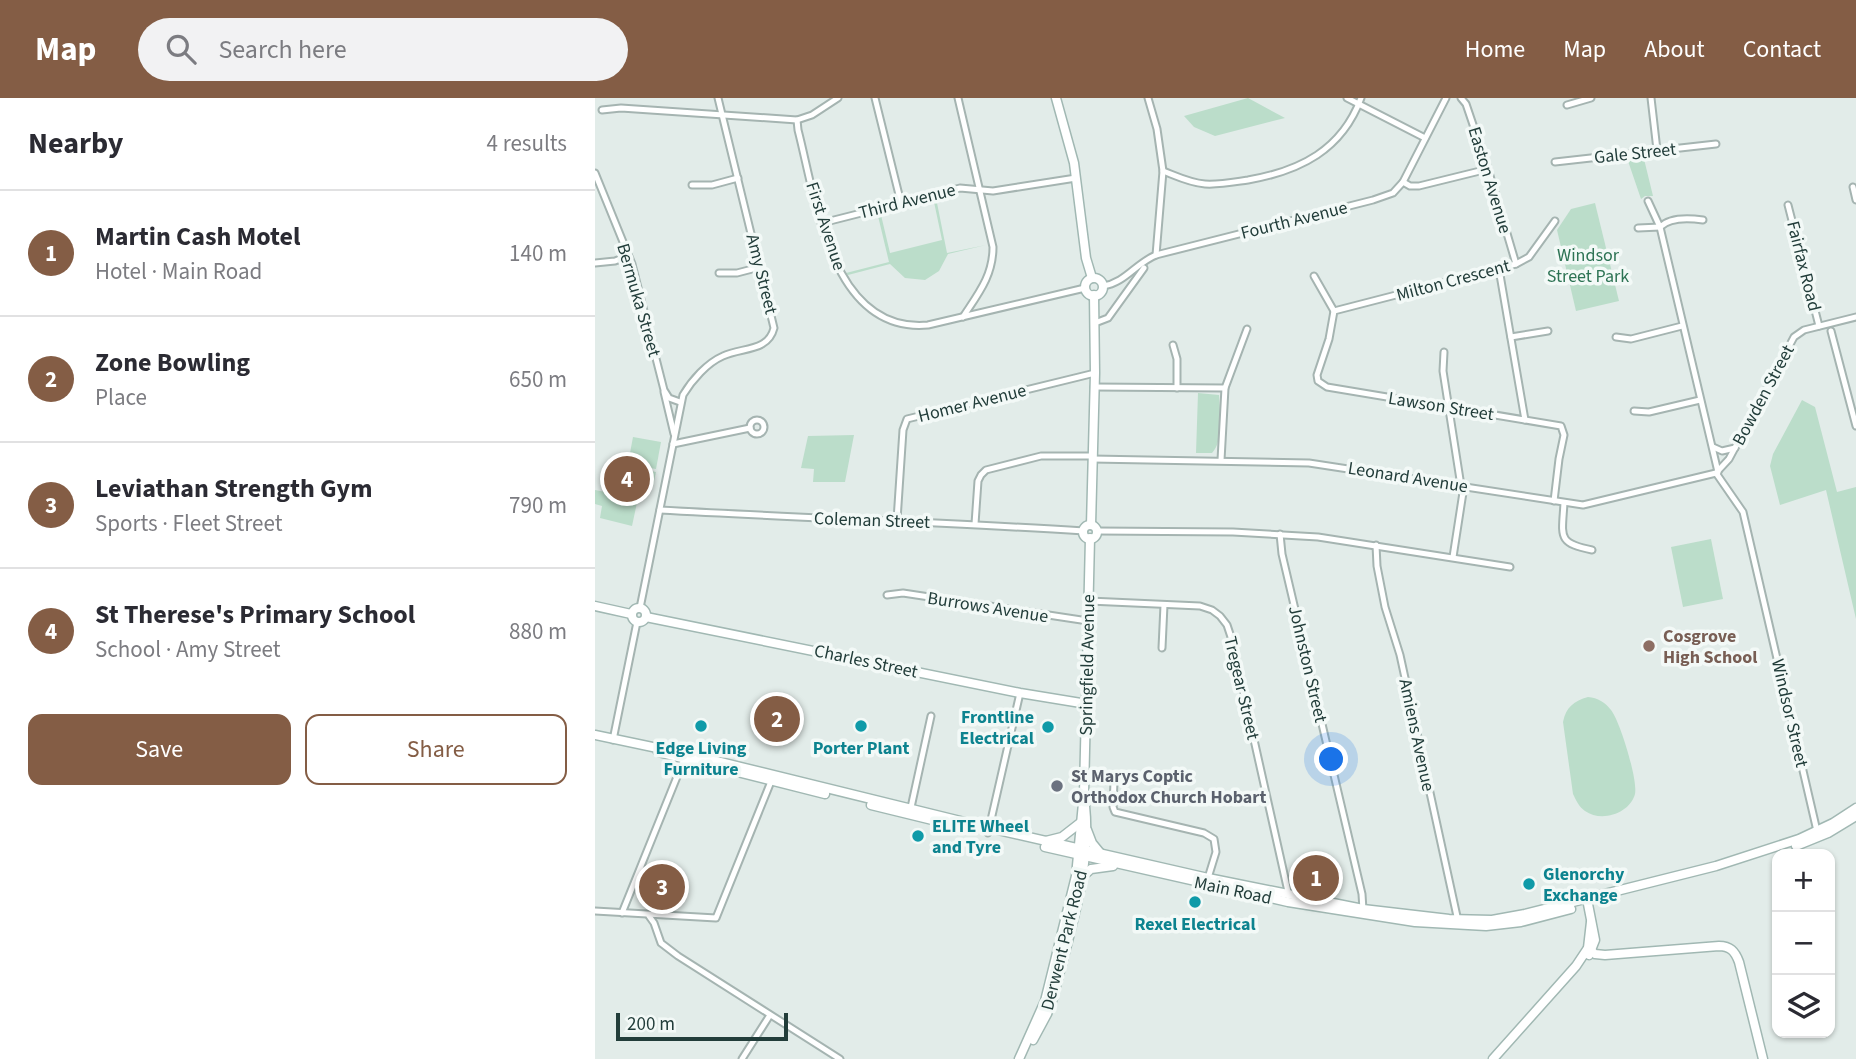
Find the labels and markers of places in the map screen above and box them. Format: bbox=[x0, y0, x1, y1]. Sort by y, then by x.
pin: 4 bbox=[604, 453, 650, 505]
place label: Cosgrove High School bbox=[1663, 624, 1757, 670]
marker: Cosgrove High School bbox=[1641, 638, 1657, 654]
pin: 2 bbox=[754, 693, 800, 745]
place label: Frontline Electrical bbox=[960, 705, 1034, 751]
marker: Edge Living Furniture bbox=[693, 718, 709, 734]
marker: Porter Plant bbox=[853, 718, 869, 734]
marker: Frontline Electrical bbox=[1040, 719, 1056, 735]
place label: Edge Living Furniture bbox=[656, 736, 747, 782]
place label: Porter Plant bbox=[813, 736, 909, 761]
place label: St Marys Coptic Orthodox Church Hobart bbox=[1071, 764, 1266, 810]
marker: St Marys Coptic Orthodox Church Hobart bbox=[1049, 778, 1065, 794]
place label: ELITE Wheel and Tyre bbox=[932, 814, 1029, 860]
marker: ELITE Wheel and Tyre bbox=[910, 828, 926, 844]
pin: 1 bbox=[1293, 852, 1339, 904]
pin: 3 bbox=[639, 861, 685, 913]
place label: Glenorchy Exchange bbox=[1543, 862, 1625, 908]
marker: Glenorchy Exchange bbox=[1521, 876, 1537, 892]
marker: Rexel Electrical bbox=[1187, 894, 1203, 910]
place label: Rexel Electrical bbox=[1134, 912, 1256, 937]

